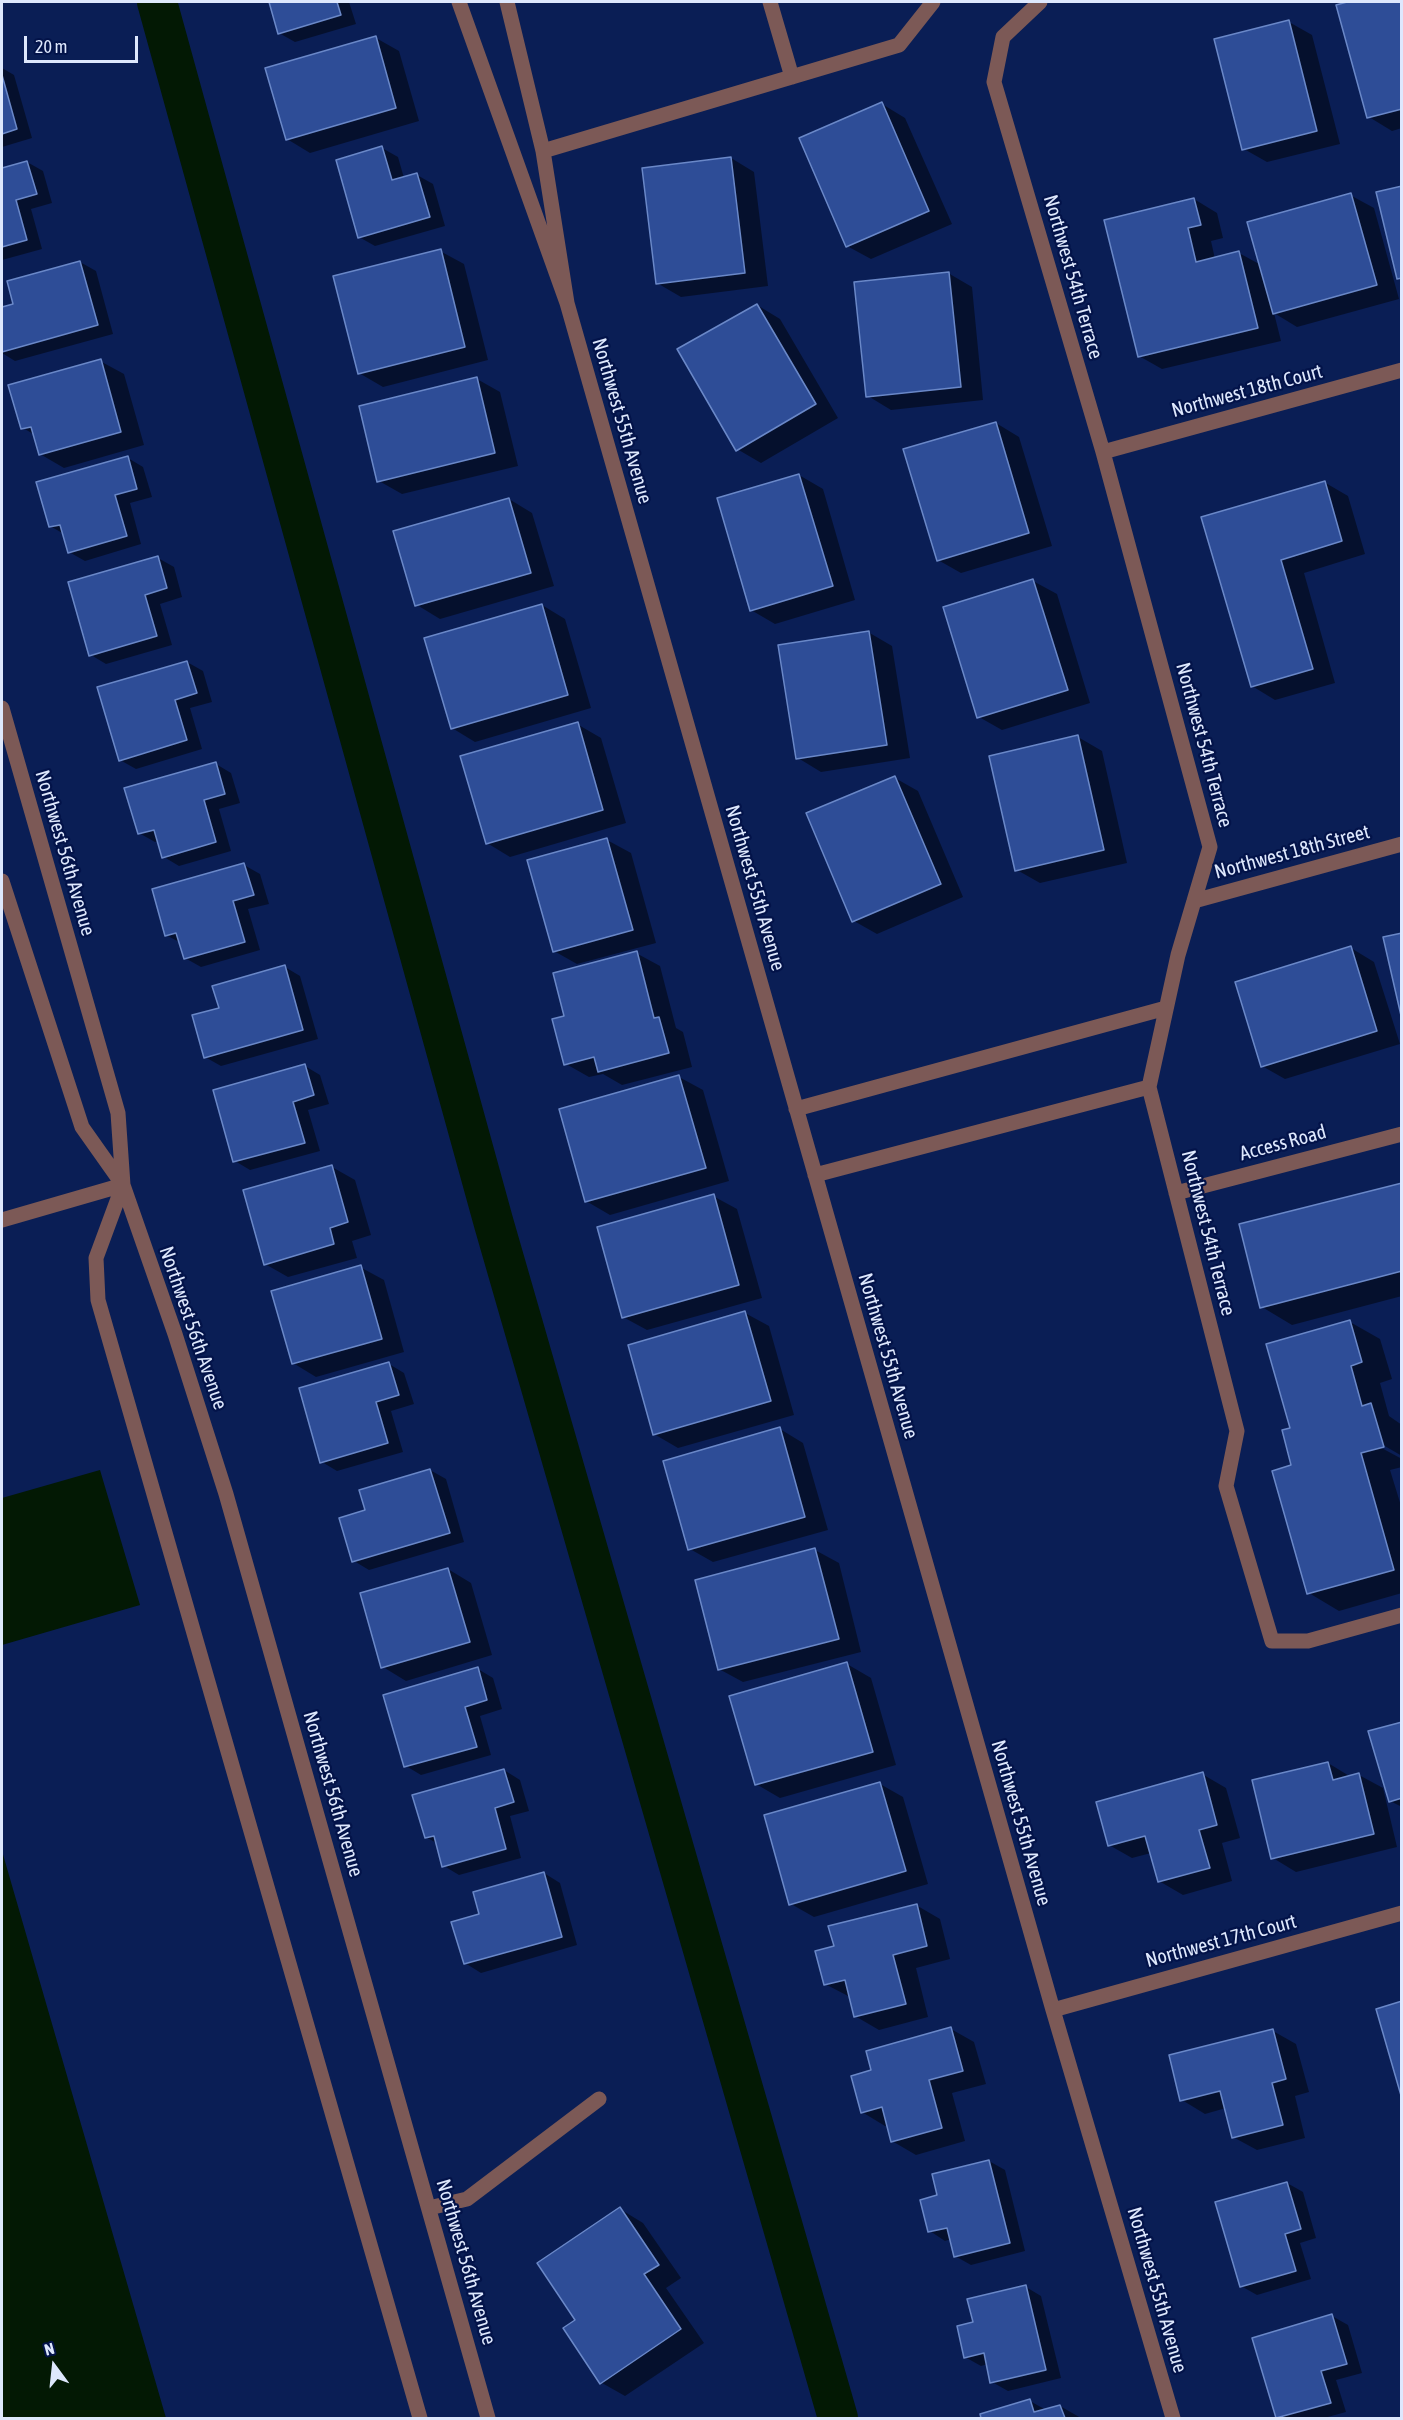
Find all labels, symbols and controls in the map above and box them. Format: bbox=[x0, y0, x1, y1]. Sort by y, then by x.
scale bar bbox=[27, 24, 141, 62]
text: 20 m bbox=[35, 36, 67, 57]
street label: Northwest 54th Terrace bbox=[1038, 192, 1108, 362]
street label: Northwest 55th Avenue bbox=[587, 335, 657, 507]
street label: Northwest 18th Court bbox=[1169, 359, 1325, 423]
street label: Northwest 54th Terrace bbox=[1170, 660, 1238, 830]
street label: Northwest 56th Avenue bbox=[30, 767, 100, 939]
street label: Northwest 55th Avenue bbox=[720, 802, 790, 974]
street label: Northwest 18th Street bbox=[1212, 820, 1372, 884]
street label: Access Road bbox=[1237, 1120, 1329, 1166]
street label: Northwest 54th Terrace bbox=[1176, 1148, 1240, 1318]
street label: Northwest 56th Avenue bbox=[154, 1243, 232, 1413]
street label: Northwest 55th Avenue bbox=[853, 1270, 923, 1442]
street label: Northwest 56th Avenue bbox=[298, 1708, 368, 1880]
street label: Northwest 55th Avenue bbox=[986, 1737, 1056, 1909]
street label: Northwest 17th Court bbox=[1143, 1909, 1299, 1973]
street label: Northwest 56th Avenue bbox=[431, 2176, 501, 2348]
street label: Northwest 55th Avenue bbox=[1122, 2204, 1192, 2376]
north arrow bbox=[24, 2336, 84, 2396]
text: N bbox=[42, 2339, 56, 2359]

